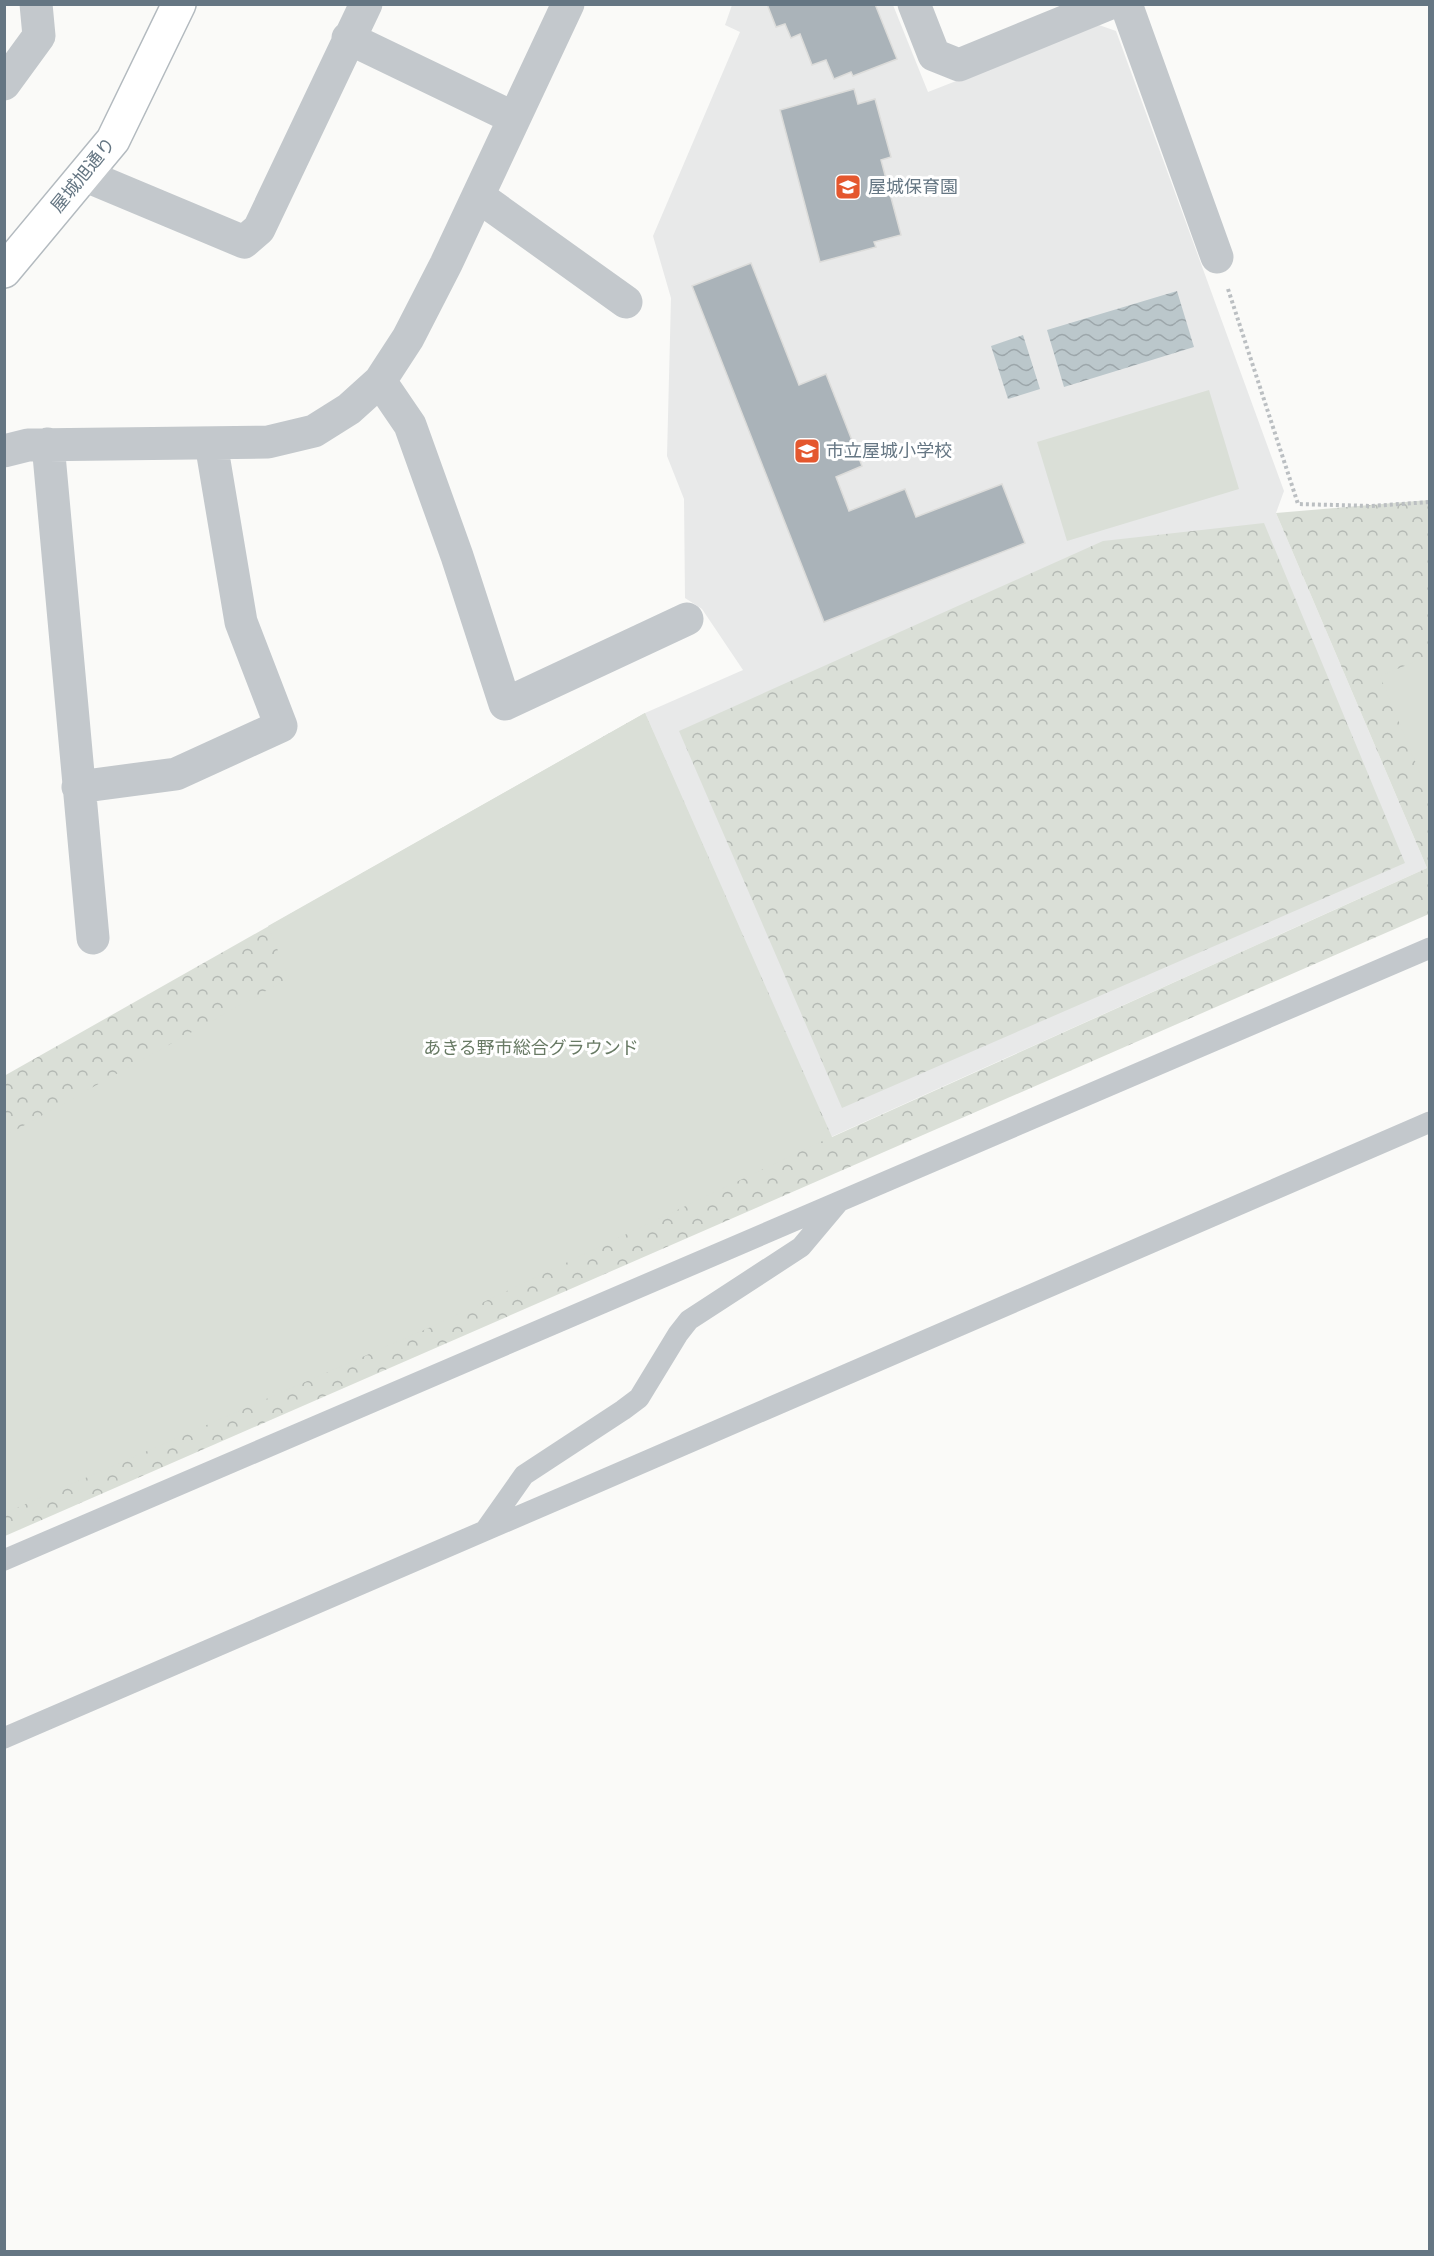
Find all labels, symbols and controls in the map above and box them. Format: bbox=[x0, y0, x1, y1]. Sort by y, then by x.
street label: 屋城旭通り bbox=[45, 132, 121, 218]
school or university icon: 屋城保育園 bbox=[833, 172, 863, 202]
place label: 屋城保育園 bbox=[868, 175, 958, 199]
school or university icon: 市立屋城小学校 bbox=[792, 436, 822, 466]
place label: 市立屋城小学校 bbox=[826, 439, 952, 463]
park label: あきる野市総合グラウンド bbox=[423, 1036, 639, 1060]

